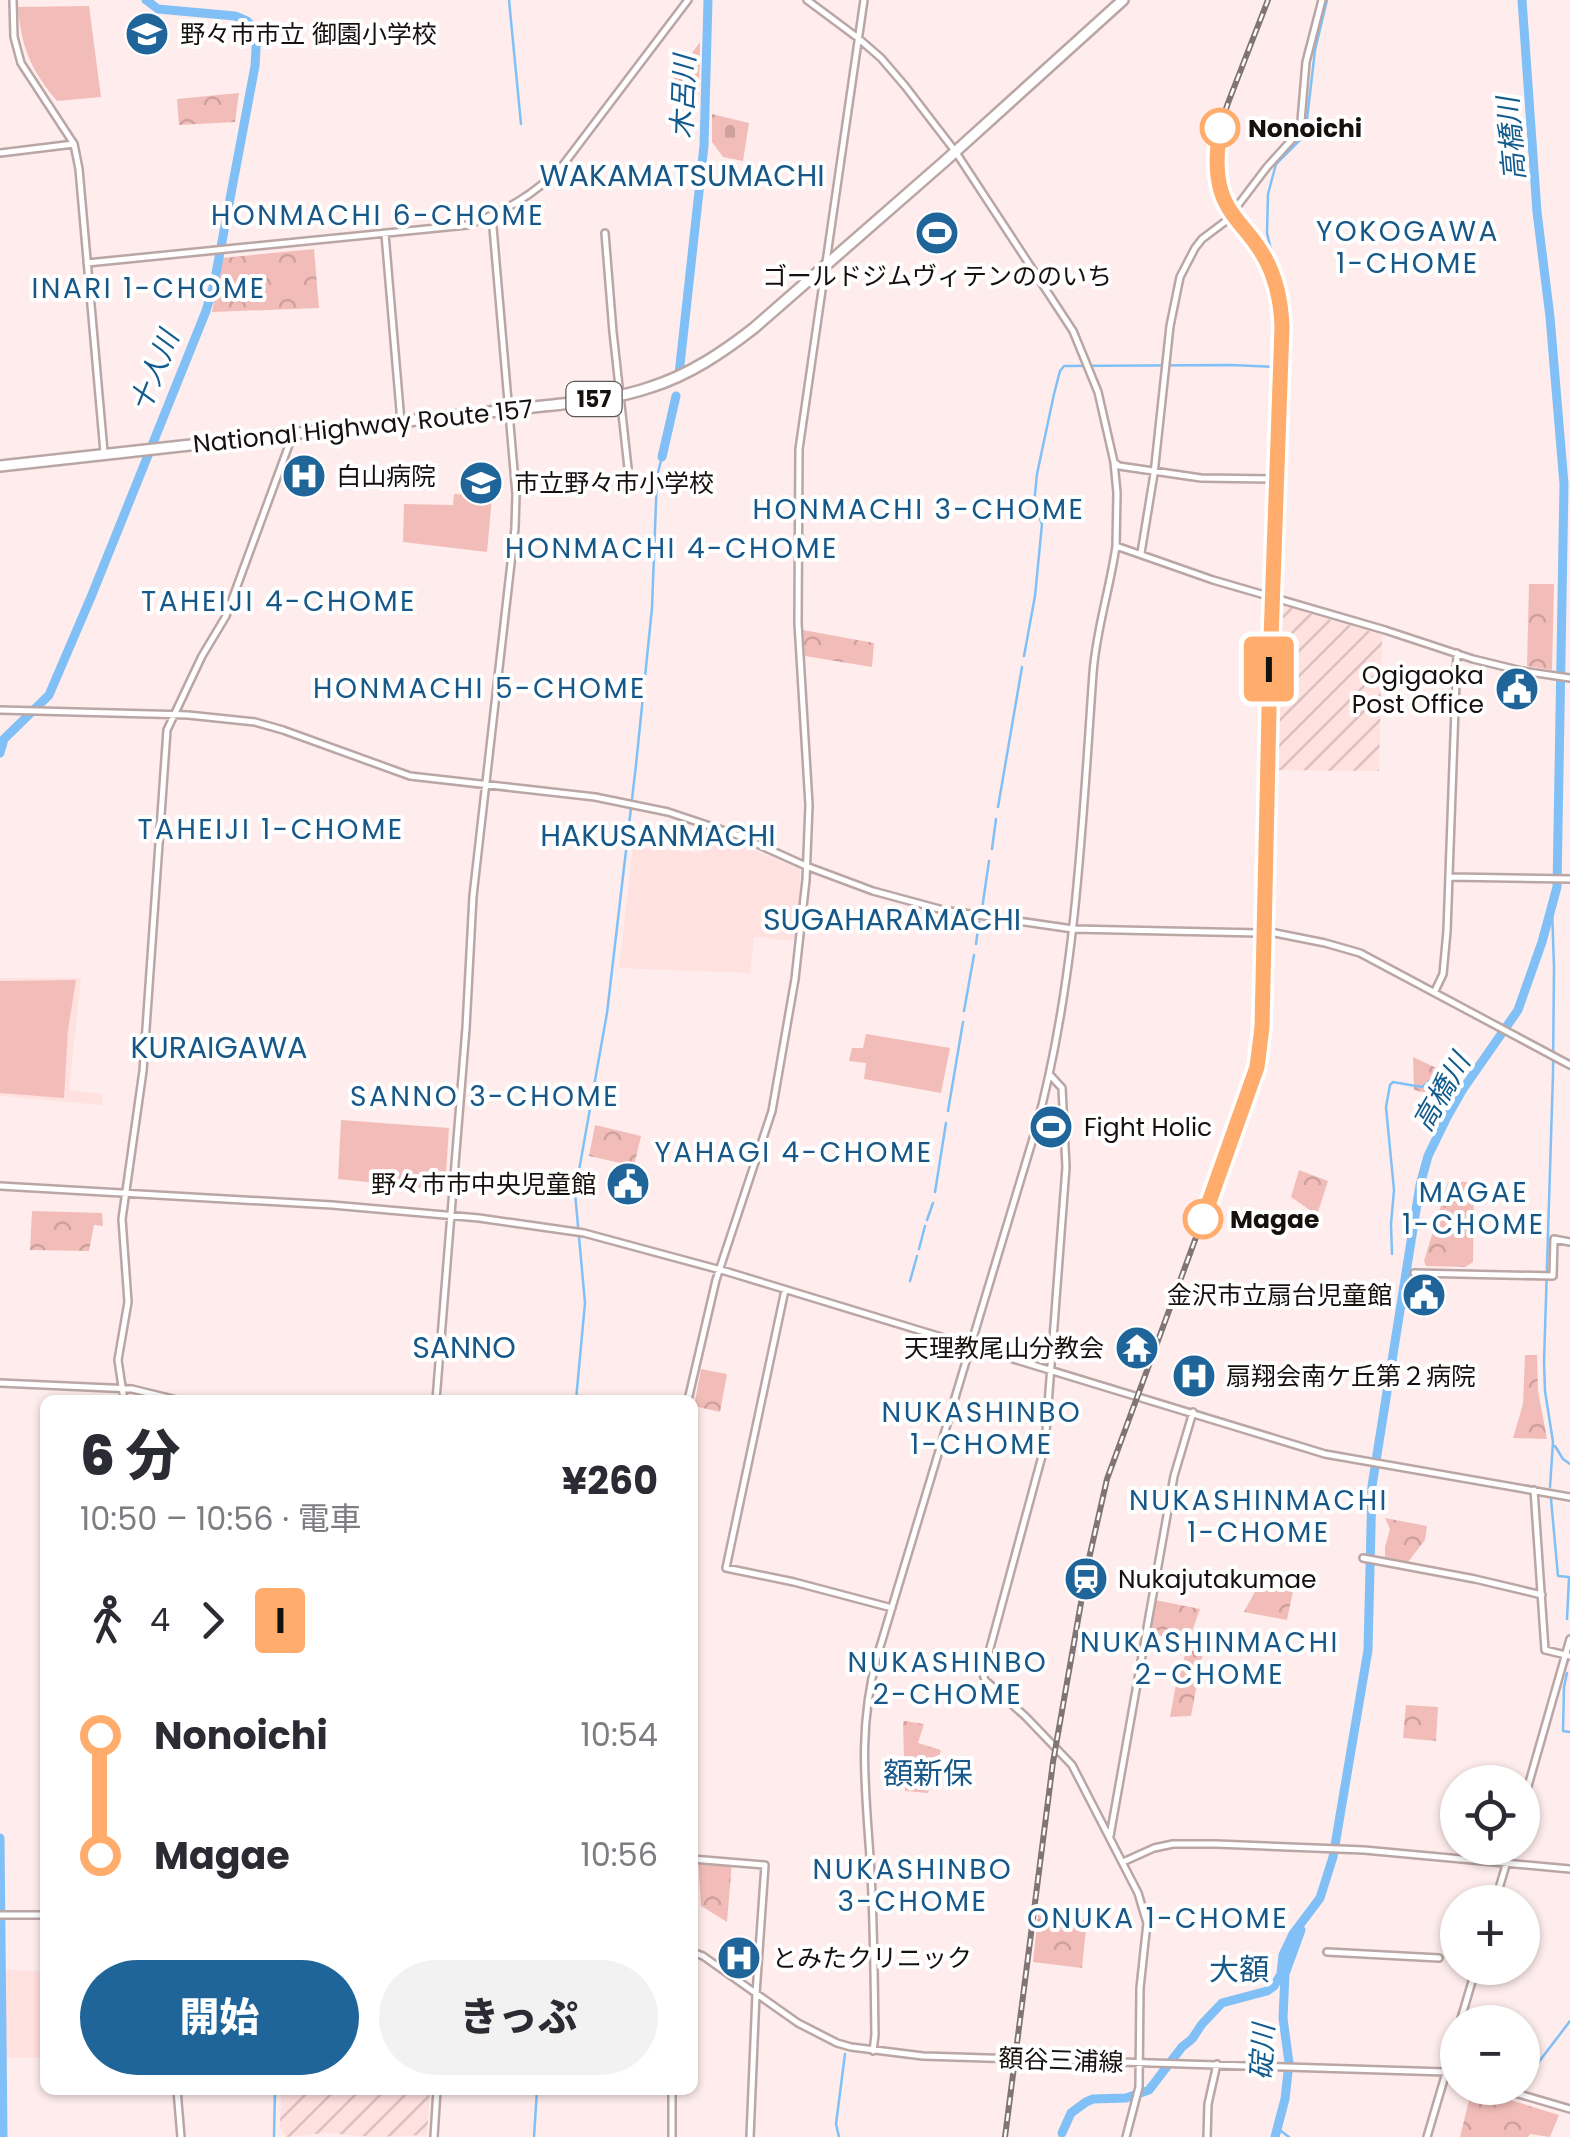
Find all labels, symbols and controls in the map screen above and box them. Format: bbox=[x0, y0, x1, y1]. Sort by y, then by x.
school or university icon: 野々市市立 御園小学校 bbox=[124, 11, 170, 57]
place label: 野々市市立 御園小学校 bbox=[180, 17, 437, 52]
water label: 木呂川 bbox=[663, 51, 705, 140]
water label: 高橋川 bbox=[1488, 92, 1535, 183]
marker: Nonoichi bbox=[1201, 109, 1239, 147]
place label: Nonoichi bbox=[1248, 111, 1362, 146]
district label: WAKAMATSUMACHI bbox=[539, 154, 825, 197]
district label: HONMACHI 6-CHOME bbox=[211, 196, 545, 235]
sports icon: ゴールドジムヴィテンののいち bbox=[914, 210, 960, 256]
district label: YOKOGAWA 1-CHOME bbox=[1316, 212, 1500, 283]
place label: ゴールドジムヴィテンののいち bbox=[762, 259, 1112, 294]
district label: INARI 1-CHOME bbox=[31, 269, 267, 308]
water label: 十人川 bbox=[121, 322, 189, 417]
road number: 157 bbox=[566, 382, 622, 416]
street label: National Highway Route 157 bbox=[191, 391, 535, 462]
hospital icon: 白山病院 bbox=[281, 453, 327, 499]
place label: 白山病院 bbox=[336, 459, 436, 494]
school or university icon: 市立野々市小学校 bbox=[458, 460, 504, 506]
place label: 市立野々市小学校 bbox=[514, 466, 714, 501]
district label: HONMACHI 3-CHOME bbox=[753, 490, 1085, 529]
district label: HONMACHI 4-CHOME bbox=[505, 529, 839, 568]
district label: TAHEIJI 4-CHOME bbox=[141, 582, 417, 621]
line badge: I bbox=[1236, 636, 1302, 702]
text: I bbox=[1264, 645, 1274, 694]
place label: Ogigaoka Post Office bbox=[1352, 658, 1484, 722]
public building icon: Ogigaoka Post Office bbox=[1494, 666, 1540, 712]
district label: HONMACHI 5-CHOME bbox=[313, 669, 647, 708]
district label: TAHEIJI 1-CHOME bbox=[137, 810, 405, 849]
district label: HAKUSANMACHI bbox=[540, 814, 776, 857]
district label: SUGAHARAMACHI bbox=[763, 898, 1021, 941]
district label: KURAIGAWA bbox=[130, 1026, 308, 1069]
water label: 高橋川 bbox=[1404, 1044, 1481, 1138]
district label: SANNO 3-CHOME bbox=[350, 1077, 620, 1116]
sports icon: Fight Holic bbox=[1028, 1104, 1074, 1150]
place label: Fight Holic bbox=[1084, 1110, 1212, 1145]
district label: YAHAGI 4-CHOME bbox=[654, 1133, 934, 1172]
public building icon: 野々市市中央児童館 bbox=[605, 1161, 651, 1207]
place label: 野々市市中央児童館 bbox=[371, 1167, 596, 1202]
district label: MAGAE 1-CHOME bbox=[1402, 1173, 1546, 1244]
marker: Magae bbox=[1184, 1200, 1222, 1238]
place label: Magae bbox=[1230, 1202, 1319, 1237]
public building icon: 金沢市立扇台児童館 bbox=[1401, 1272, 1447, 1318]
place label: 金沢市立扇台児童館 bbox=[1167, 1278, 1392, 1313]
temple icon: 天理教尾山分教会 bbox=[1114, 1325, 1160, 1371]
district label: SANNO bbox=[412, 1326, 516, 1369]
place label: 天理教尾山分教会 bbox=[904, 1331, 1104, 1366]
hospital icon: 扇翔会南ケ丘第２病院 bbox=[1171, 1353, 1217, 1399]
place label: 扇翔会南ケ丘第２病院 bbox=[1226, 1359, 1476, 1394]
district label: NUKASHINBO 1-CHOME bbox=[882, 1393, 1082, 1464]
text: 6 分 bbox=[80, 1417, 180, 1494]
text: ¥260 bbox=[562, 1454, 658, 1507]
district label: NUKASHINMACHI 1-CHOME bbox=[1129, 1481, 1389, 1552]
text: 10:50 – 10:56 · 電車 bbox=[80, 1496, 362, 1541]
station icon: Nukajutakumae bbox=[1063, 1556, 1109, 1602]
place label: Nukajutakumae bbox=[1118, 1562, 1317, 1597]
icon: walk bbox=[80, 1593, 135, 1648]
icon: forward bbox=[185, 1593, 240, 1648]
text: I bbox=[275, 1596, 285, 1645]
text: 4 bbox=[150, 1597, 170, 1642]
district label: NUKASHINMACHI 2-CHOME bbox=[1080, 1623, 1340, 1694]
district label: NUKASHINBO 2-CHOME bbox=[848, 1643, 1048, 1714]
text: Nonoichi bbox=[154, 1709, 328, 1762]
text: 10:54 bbox=[581, 1712, 658, 1757]
district label: 額新保 bbox=[883, 1752, 973, 1795]
map controls bbox=[1440, 1765, 1540, 2105]
button: locate bbox=[1440, 1765, 1540, 1865]
text: Magae bbox=[154, 1829, 290, 1882]
text: 10:56 bbox=[580, 1832, 658, 1877]
district label: NUKASHINBO 3-CHOME bbox=[813, 1850, 1013, 1921]
button: + bbox=[1440, 1885, 1540, 1985]
district label: ONUKA 1-CHOME bbox=[1027, 1899, 1289, 1938]
hospital icon: とみたクリニック bbox=[716, 1935, 762, 1981]
place label: とみたクリニック bbox=[772, 1941, 972, 1976]
district label: 大額 bbox=[1209, 1948, 1269, 1991]
button: 開始 bbox=[80, 1960, 359, 2075]
button: きっぷ bbox=[379, 1960, 658, 2075]
button: − bbox=[1440, 2005, 1540, 2105]
water label: 碇川 bbox=[1242, 2020, 1284, 2081]
street label: 額谷三浦線 bbox=[998, 2041, 1124, 2080]

